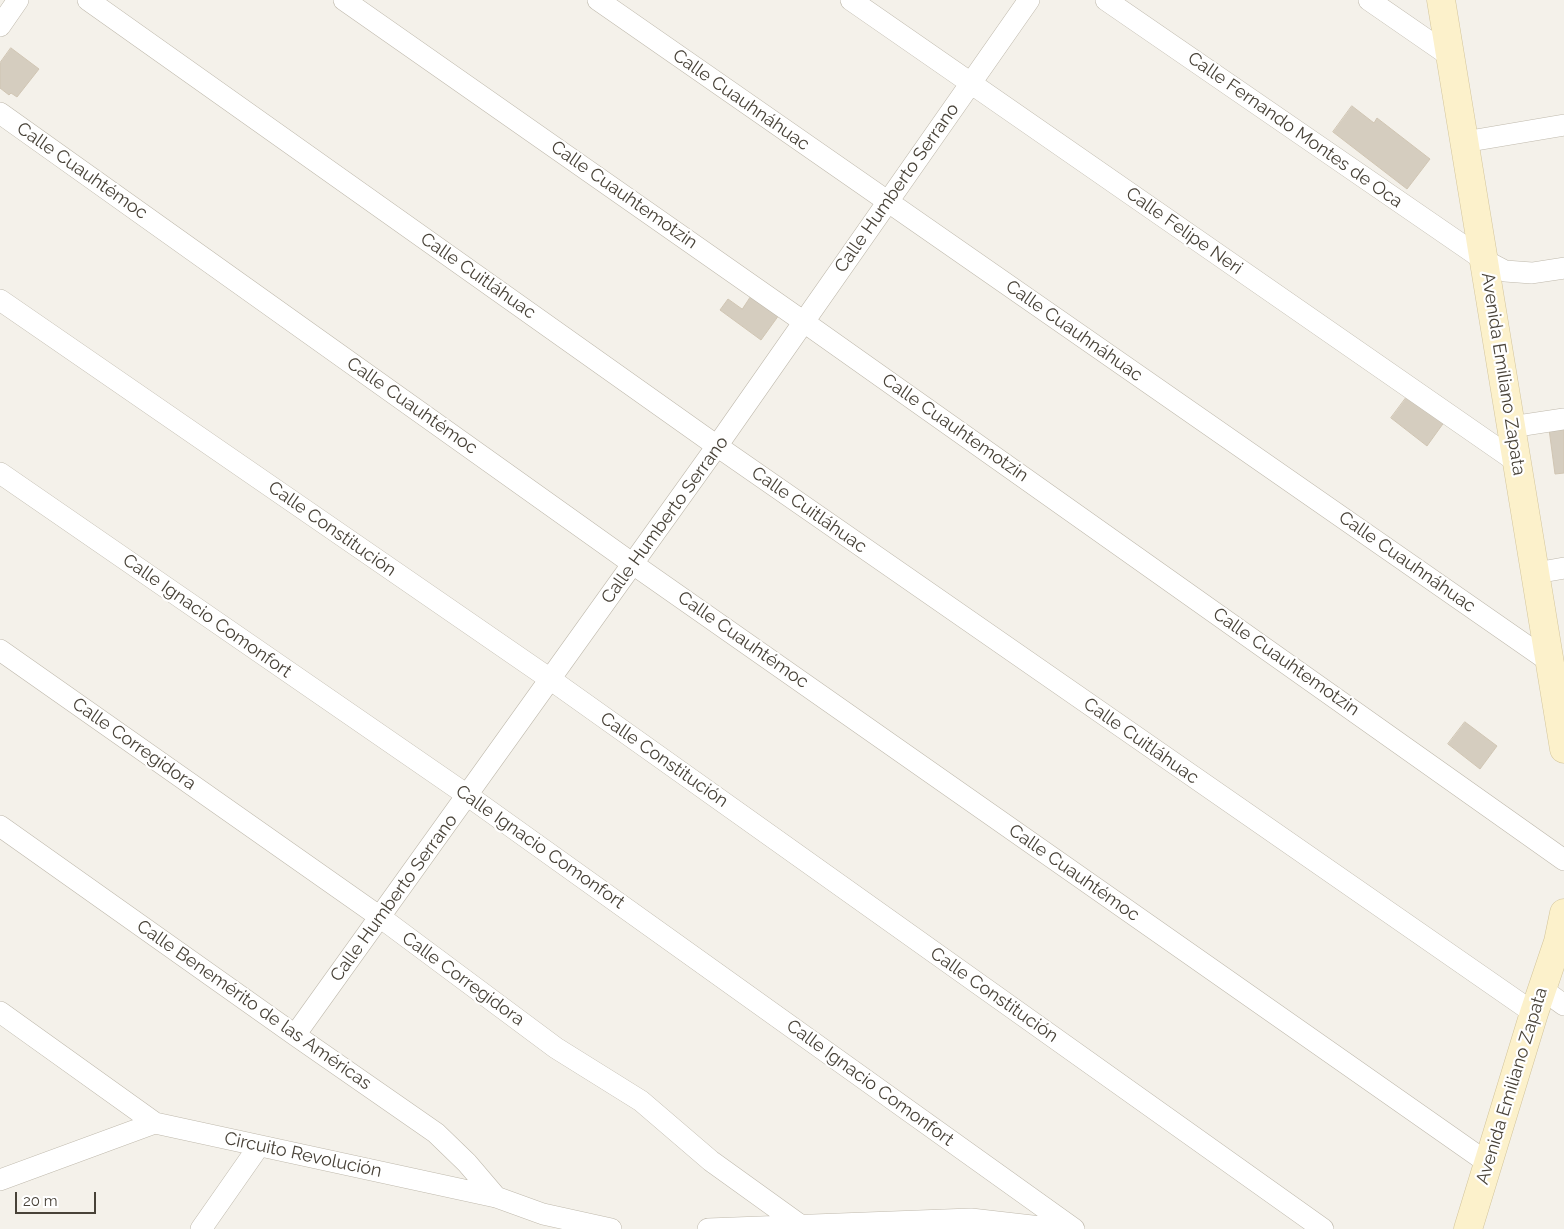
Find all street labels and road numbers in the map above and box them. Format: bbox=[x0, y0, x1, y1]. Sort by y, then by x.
street label: Calle Cuauhnáhuac bbox=[668, 45, 814, 155]
street label: Calle Fernando Montes de Oca bbox=[1183, 47, 1407, 213]
street label: Calle Humberto Serrano bbox=[830, 99, 964, 277]
street label: Calle Cuauhtémoc bbox=[12, 118, 152, 224]
street label: Calle Cuauhtemotzin bbox=[547, 136, 701, 254]
street label: Calle Felipe Neri bbox=[1122, 183, 1246, 279]
street label: Calle Cuitláhuac bbox=[416, 228, 540, 324]
street label: Avenida Emiliano Zapata bbox=[1476, 271, 1530, 477]
street label: Calle Cuauhnáhuac bbox=[1001, 276, 1147, 386]
street label: Calle Cuauhtémoc bbox=[342, 353, 482, 459]
street label: Calle Cuauhtemotzin bbox=[878, 369, 1032, 487]
street label: Calle Humberto Serrano bbox=[597, 432, 733, 608]
street label: Calle Cuitláhuac bbox=[747, 462, 871, 558]
street label: Calle Constitución bbox=[264, 477, 400, 581]
street label: Calle Cuauhnáhuac bbox=[1334, 507, 1480, 617]
street label: Calle Ignacio Comonfort bbox=[118, 549, 296, 683]
street label: Calle Cuauhtémoc bbox=[673, 587, 813, 693]
street label: Calle Cuauhtemotzin bbox=[1209, 603, 1363, 721]
street label: Calle Corregidora bbox=[68, 693, 200, 795]
street label: Calle Cuitláhuac bbox=[1079, 693, 1203, 789]
street label: Calle Constitución bbox=[596, 708, 732, 812]
street label: Calle Ignacio Comonfort bbox=[451, 780, 629, 914]
street label: Calle Humberto Serrano bbox=[326, 810, 462, 986]
street label: Calle Cuauhtémoc bbox=[1004, 820, 1144, 926]
street label: Calle Benemérito de las Américas bbox=[133, 915, 375, 1095]
street label: Calle Corregidora bbox=[398, 927, 528, 1031]
street label: Calle Constitución bbox=[926, 943, 1062, 1047]
street label: Avenida Emiliano Zapata bbox=[1472, 985, 1552, 1187]
street label: Calle Ignacio Comonfort bbox=[782, 1015, 958, 1151]
street label: Circuito Revolución bbox=[222, 1128, 384, 1182]

